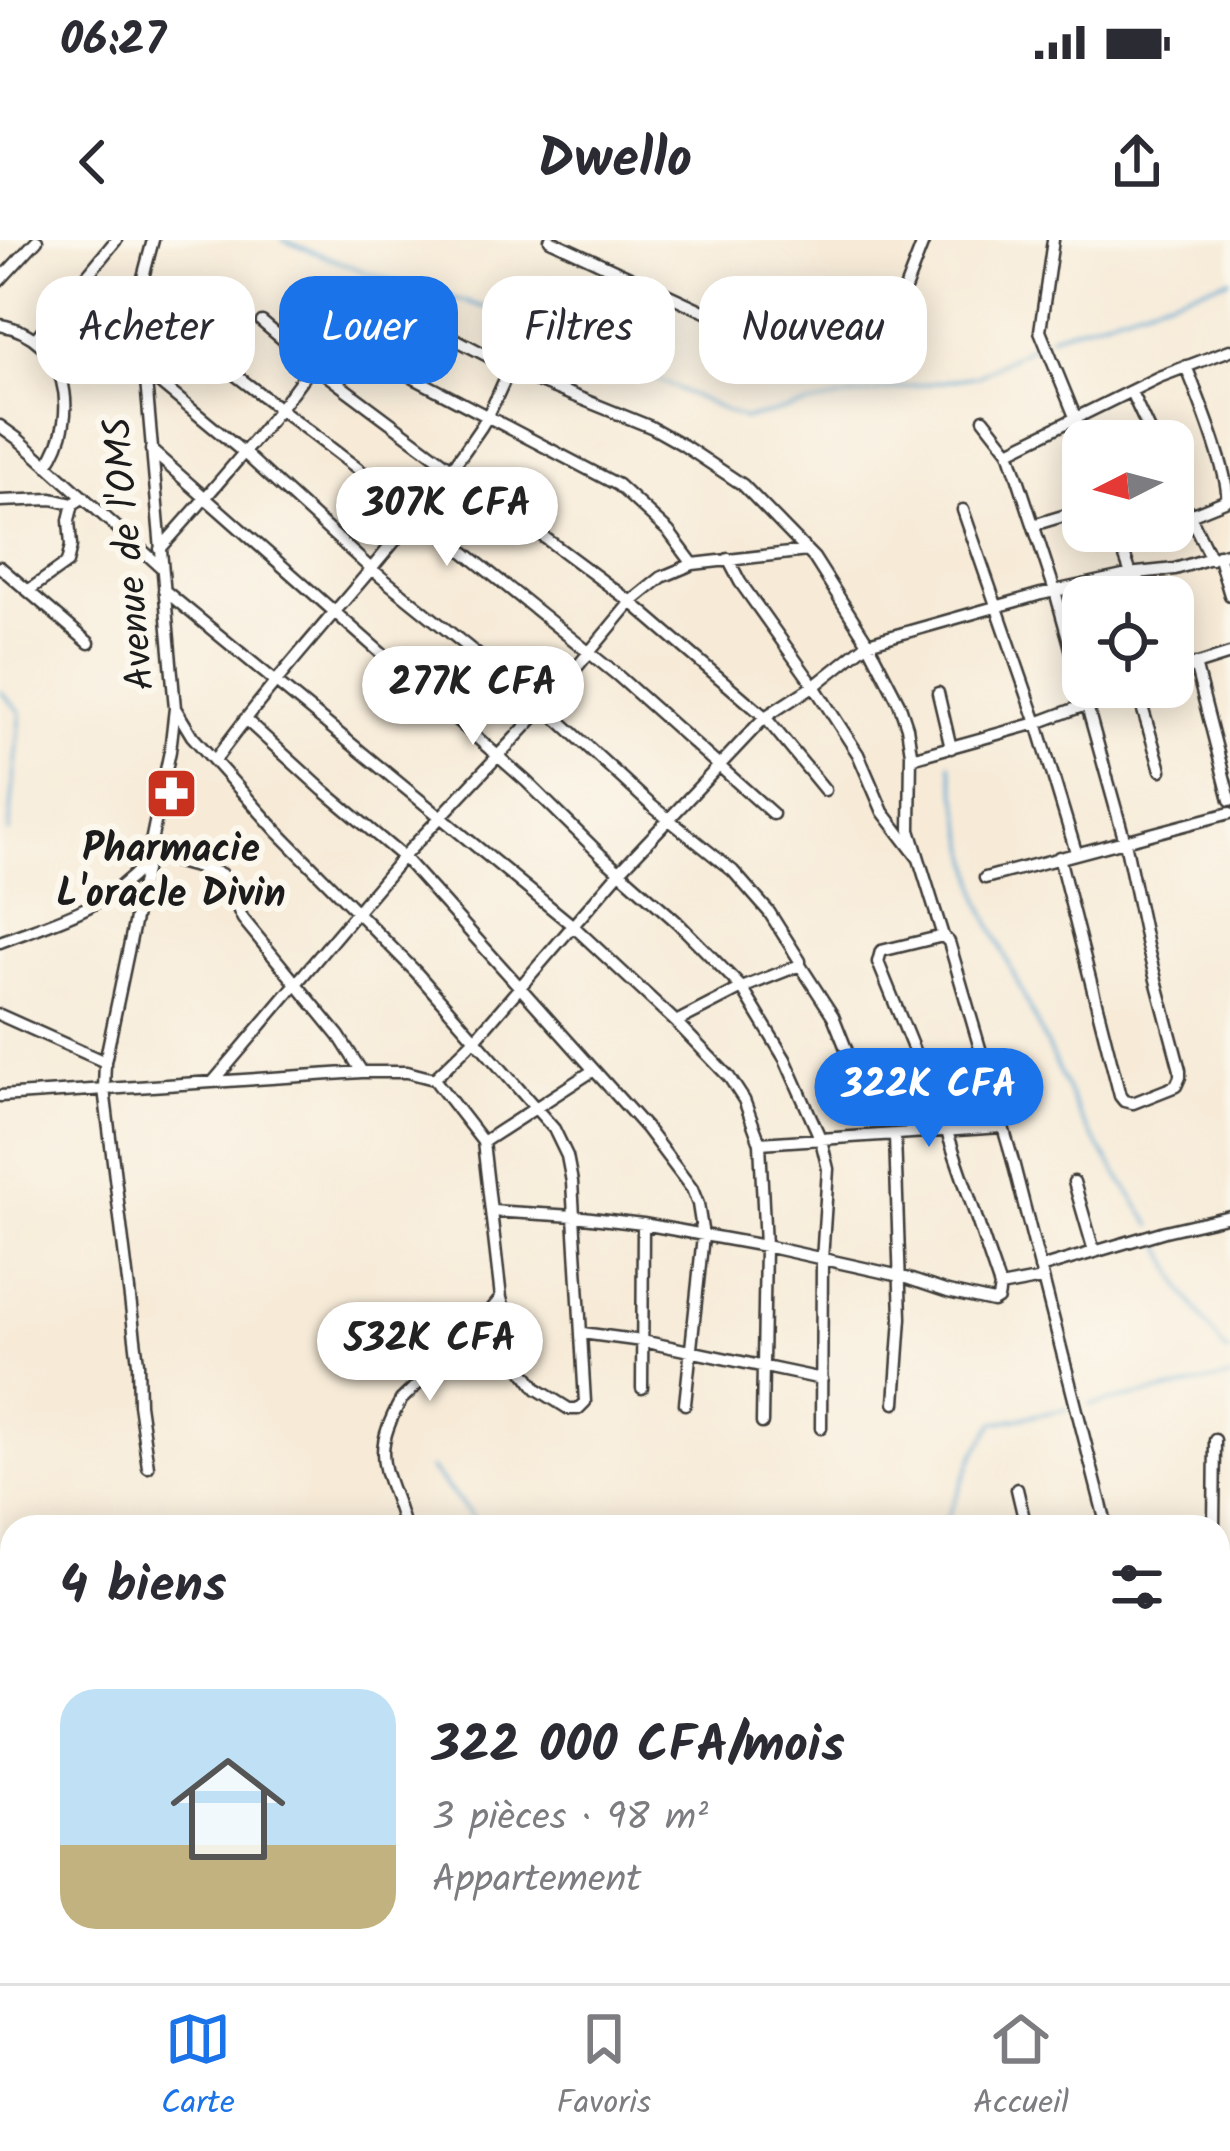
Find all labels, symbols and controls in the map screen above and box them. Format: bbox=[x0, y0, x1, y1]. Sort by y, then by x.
text: 06:27 bbox=[60, 6, 166, 78]
text: Dwello bbox=[538, 119, 692, 205]
icon: back bbox=[60, 129, 126, 195]
icon: share bbox=[1104, 129, 1170, 195]
chip: Acheter bbox=[36, 276, 255, 384]
chip: Louer bbox=[279, 276, 458, 384]
chip: Filtres bbox=[482, 276, 675, 384]
chip: Nouveau bbox=[699, 276, 927, 384]
street label: Avenue de l'OMS bbox=[88, 415, 174, 693]
north arrow bbox=[1062, 420, 1194, 552]
map controls bbox=[1062, 420, 1194, 708]
pin: 307K CFA bbox=[323, 467, 571, 569]
text: 307K CFA bbox=[363, 475, 531, 537]
button: locate bbox=[1062, 576, 1194, 708]
pin: 277K CFA bbox=[349, 646, 597, 748]
text: 277K CFA bbox=[389, 654, 557, 716]
pharmacy icon: Pharmacie L'oracle Divin bbox=[143, 766, 199, 822]
place label: Pharmacie L'oracle Divin bbox=[56, 820, 286, 927]
pin: 322K CFA bbox=[805, 1048, 1053, 1150]
text: 322K CFA bbox=[841, 1056, 1017, 1118]
pin: 532K CFA bbox=[306, 1302, 554, 1404]
text: 532K CFA bbox=[344, 1310, 516, 1372]
text: 4 biens bbox=[60, 1547, 227, 1628]
icon: filters bbox=[1104, 1554, 1170, 1620]
text: 322 000 CFA/mois bbox=[432, 1707, 845, 1788]
icon: home bbox=[156, 1737, 300, 1881]
text: 3 pièces · 98 m² bbox=[432, 1788, 708, 1850]
text: Appartement bbox=[432, 1850, 641, 1912]
tab: Carte bbox=[161, 2006, 235, 2131]
tab: Favoris bbox=[557, 2006, 651, 2131]
tab: Accueil bbox=[973, 2006, 1069, 2131]

